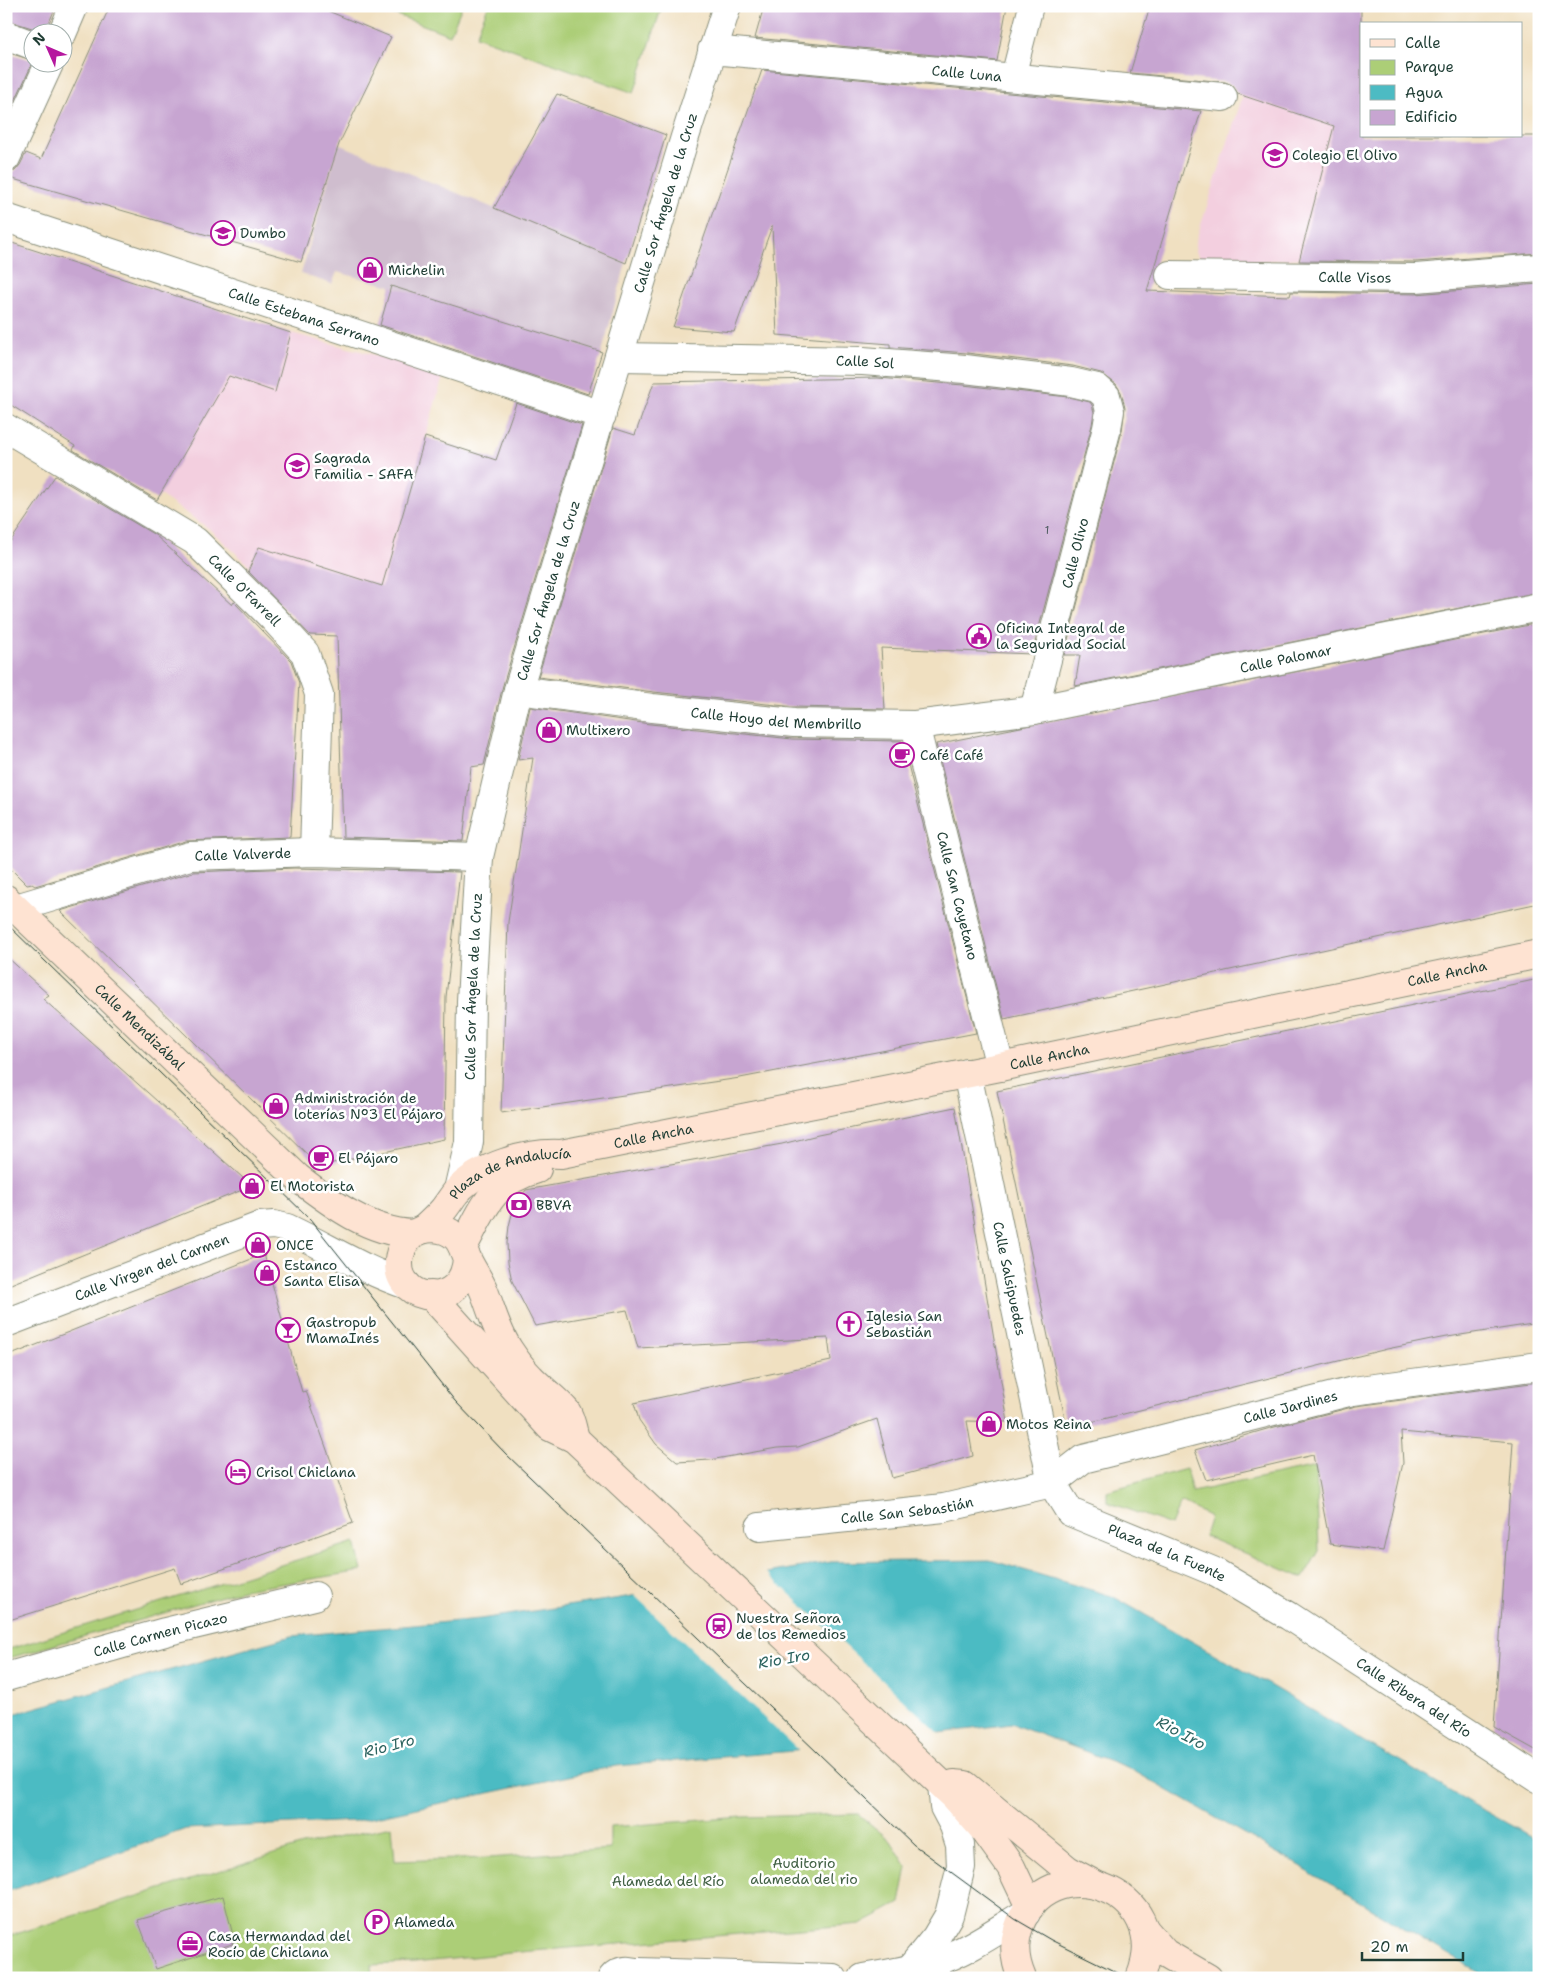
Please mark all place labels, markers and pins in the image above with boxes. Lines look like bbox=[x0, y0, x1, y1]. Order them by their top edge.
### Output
school or university icon: Colegio El Olivo bbox=[1262, 142, 1288, 168]
place label: Colegio El Olivo bbox=[1292, 146, 1398, 164]
school or university icon: Dumbo bbox=[210, 220, 236, 246]
place label: Dumbo bbox=[240, 224, 286, 242]
shop icon: Michelin bbox=[357, 257, 383, 283]
place label: Michelin bbox=[388, 261, 445, 279]
place label: Sagrada Familia - SAFA bbox=[314, 449, 414, 483]
school or university icon: Sagrada Familia - SAFA bbox=[284, 453, 310, 479]
place label: Oficina Integral de la Seguridad Social bbox=[996, 619, 1127, 653]
public building icon: Oficina Integral de la Seguridad Social bbox=[966, 623, 992, 649]
shop icon: Multixero bbox=[536, 717, 562, 743]
place label: Multixero bbox=[566, 721, 631, 739]
cafe icon: Café Café bbox=[889, 742, 915, 768]
place label: Café Café bbox=[920, 746, 984, 764]
place label: Administración de loterías N°3 El Pájaro bbox=[294, 1089, 443, 1123]
shop icon: Administración de loterías N°3 El Pájaro bbox=[263, 1093, 289, 1119]
cafe icon: El Pájaro bbox=[308, 1145, 334, 1171]
place label: El Pájaro bbox=[338, 1149, 398, 1167]
shop icon: El Motorista bbox=[239, 1173, 265, 1199]
place label: El Motorista bbox=[270, 1177, 355, 1195]
bank icon: BBVA bbox=[506, 1192, 532, 1218]
place label: BBVA bbox=[536, 1196, 572, 1214]
shop icon: ONCE bbox=[245, 1232, 271, 1258]
place label: ONCE bbox=[276, 1236, 314, 1254]
place label: Estanco Santa Elisa bbox=[284, 1256, 360, 1290]
shop icon: Estanco Santa Elisa bbox=[254, 1260, 280, 1286]
place label: Iglesia San Sebastián bbox=[866, 1307, 943, 1341]
church icon: Iglesia San Sebastián bbox=[836, 1311, 862, 1337]
place label: Gastropub MamaInés bbox=[306, 1313, 379, 1347]
bar icon: Gastropub MamaInés bbox=[275, 1317, 301, 1343]
shop icon: Motos Reina bbox=[976, 1411, 1002, 1437]
place label: Motos Reina bbox=[1006, 1415, 1092, 1433]
hotel icon: Crisol Chiclana bbox=[225, 1459, 251, 1485]
place label: Crisol Chiclana bbox=[256, 1463, 356, 1481]
place label: Nuestra Señora de los Remedios bbox=[736, 1609, 846, 1643]
station icon: Nuestra Señora de los Remedios bbox=[706, 1613, 732, 1639]
parking icon: Alameda bbox=[364, 1909, 390, 1935]
place label: Alameda bbox=[394, 1913, 455, 1931]
place label: Casa Hermandad del Rocío de Chiclana bbox=[208, 1927, 351, 1961]
office icon: Casa Hermandad del Rocío de Chiclana bbox=[177, 1931, 203, 1957]

